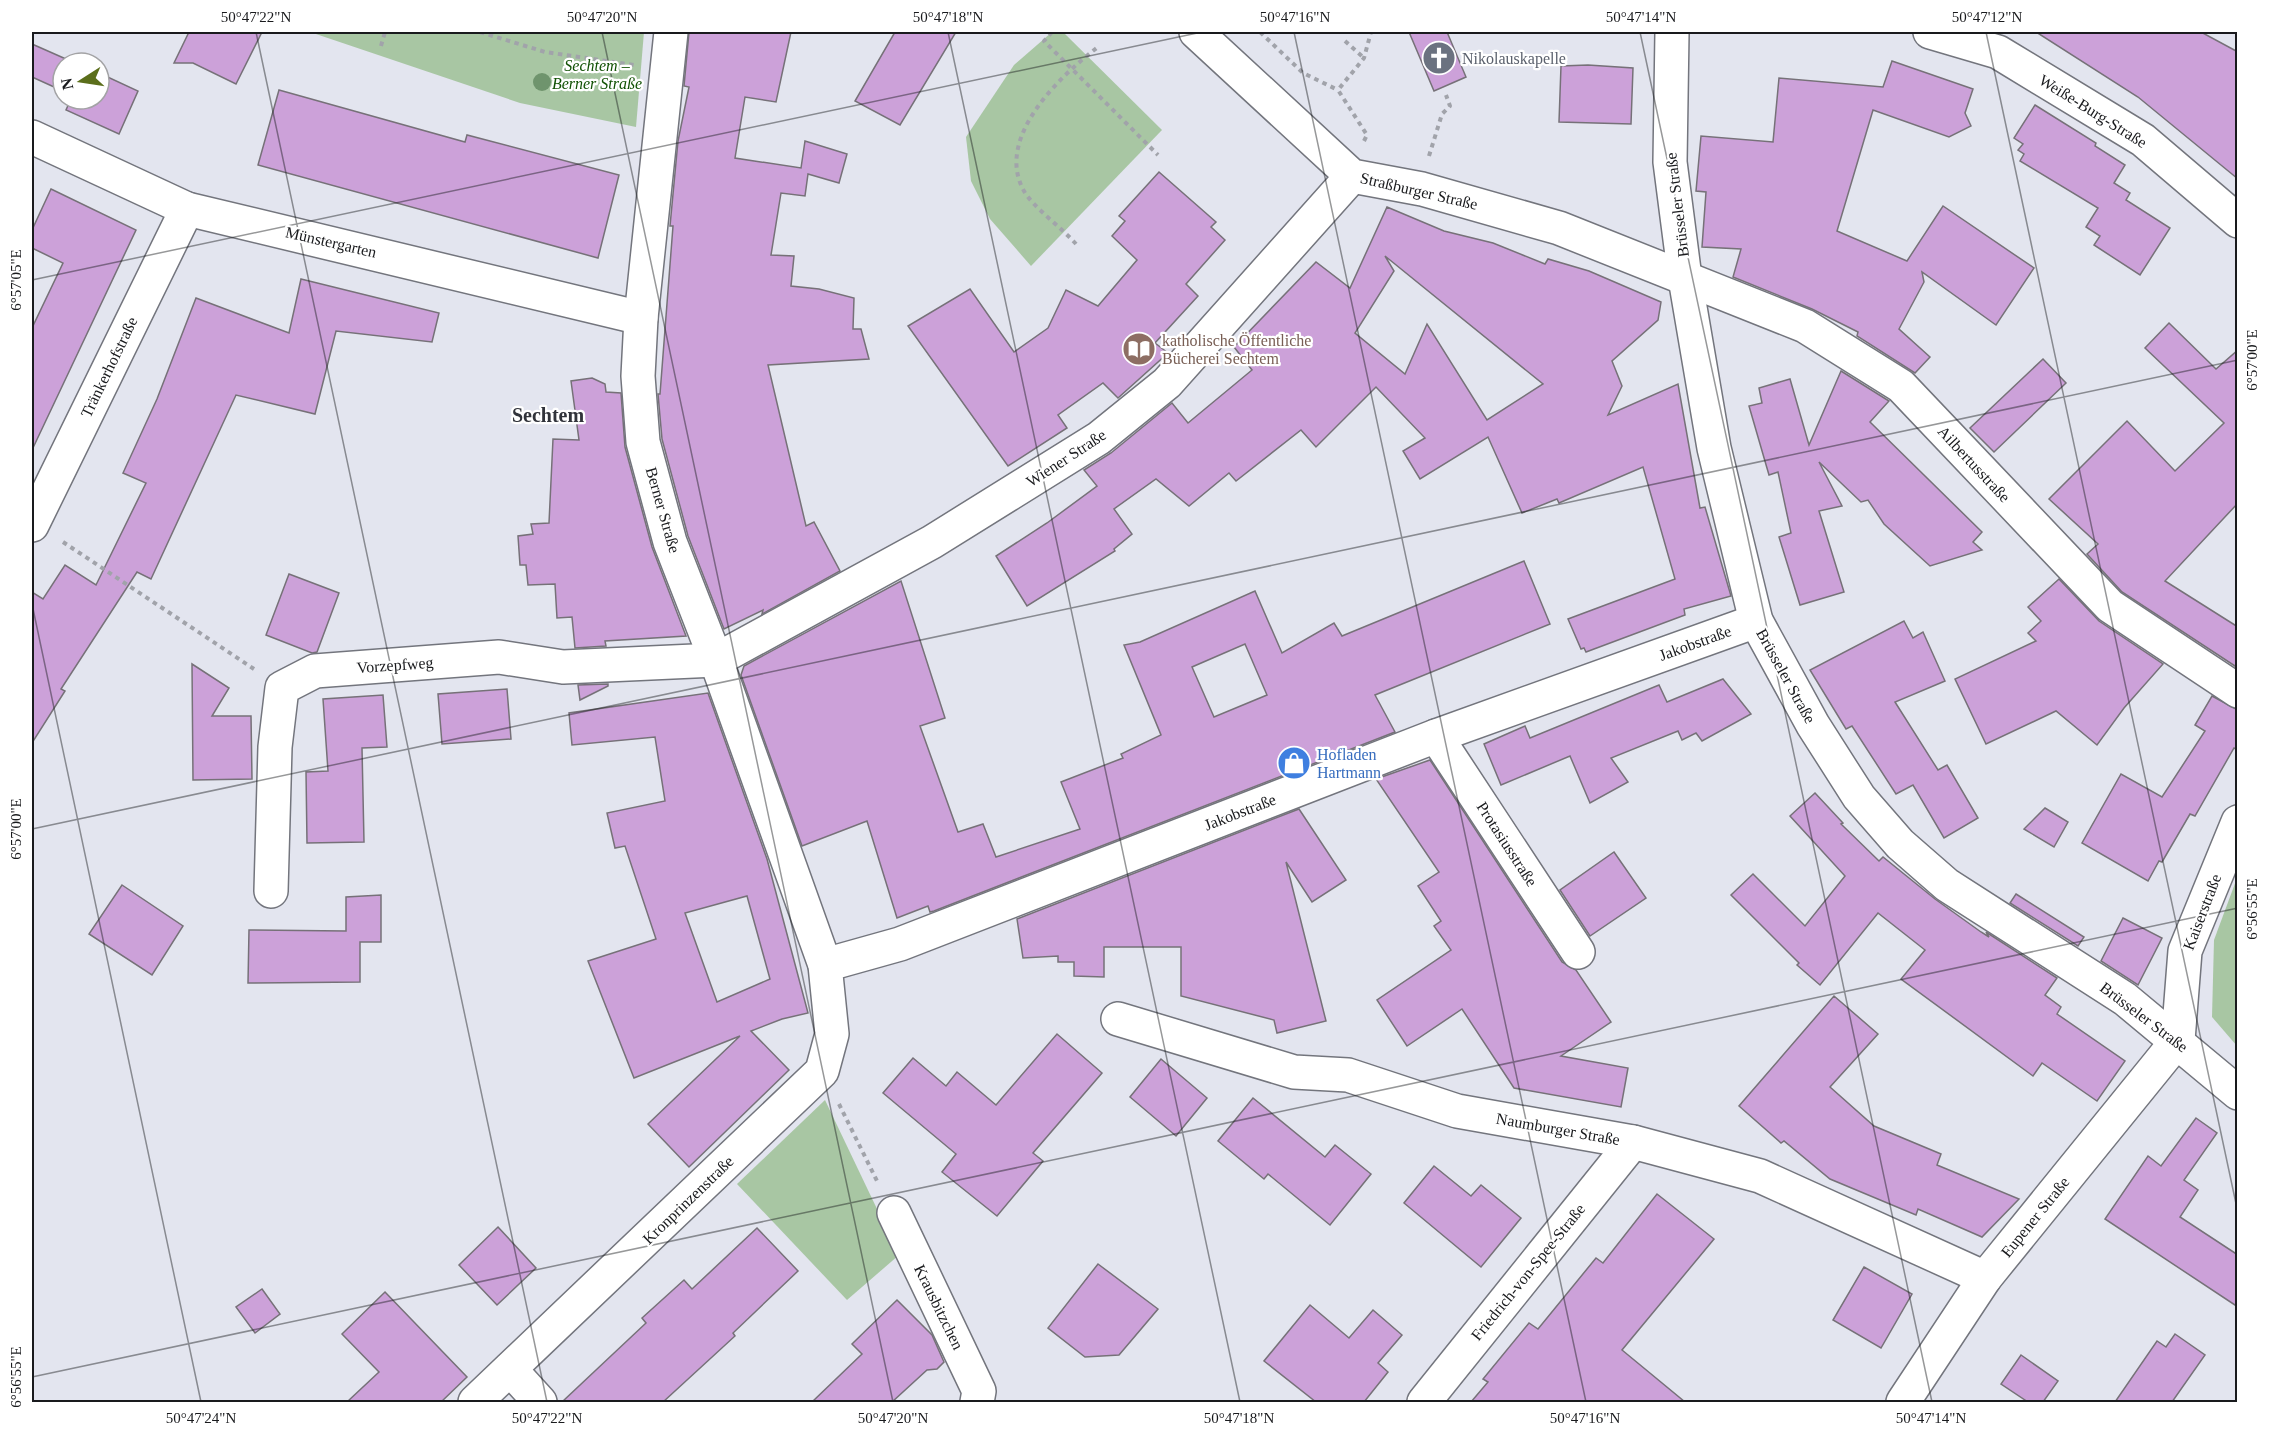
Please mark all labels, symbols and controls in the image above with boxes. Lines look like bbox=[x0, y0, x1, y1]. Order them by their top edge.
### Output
text: 50°47'22"N bbox=[221, 9, 291, 25]
text: 50°47'20"N bbox=[567, 9, 637, 25]
text: 50°47'18"N bbox=[913, 9, 983, 25]
text: 50°47'16"N bbox=[1260, 9, 1330, 25]
text: 50°47'14"N bbox=[1606, 9, 1676, 25]
text: 50°47'12"N bbox=[1952, 9, 2022, 25]
church icon: Nikolauskapelle bbox=[1421, 40, 1457, 76]
place label: Nikolauskapelle bbox=[1462, 50, 1566, 68]
north arrow bbox=[51, 51, 111, 111]
park label: Sechtem – Berner Straße bbox=[552, 57, 642, 92]
street label: Weiße-Burg-Straße bbox=[2036, 71, 2150, 152]
text: N bbox=[57, 76, 76, 91]
street label: Brüsseler Straße bbox=[1662, 152, 1692, 258]
street label: Straßburger Straße bbox=[1358, 169, 1479, 214]
street label: Münstergarten bbox=[284, 223, 378, 262]
text: 6°57'05"E bbox=[8, 249, 24, 311]
street label: Tränkerhofstraße bbox=[77, 314, 141, 420]
text: 6°57'00"E bbox=[2244, 329, 2260, 391]
library icon: katholische Öffentliche Bücherei Sechtem bbox=[1121, 331, 1157, 367]
place label: katholische Öffentliche Bücherei Sechtem bbox=[1162, 332, 1311, 367]
district label: Sechtem bbox=[512, 404, 584, 426]
street label: Ailbertusstraße bbox=[1934, 422, 2014, 506]
street label: Wiener Straße bbox=[1023, 426, 1109, 490]
street label: Berner Straße bbox=[643, 465, 683, 555]
street label: Jakobstraße bbox=[1657, 622, 1733, 664]
street label: Brüsseler Straße bbox=[1753, 626, 1819, 726]
street label: Vorzepfweg bbox=[356, 654, 434, 677]
shop icon: Hofladen Hartmann bbox=[1276, 745, 1312, 781]
place label: Hofladen Hartmann bbox=[1317, 746, 1381, 781]
street label: Jakobstraße bbox=[1202, 791, 1278, 833]
text: 6°57'00"E bbox=[8, 798, 24, 860]
street label: Protasiusstraße bbox=[1473, 799, 1541, 889]
street label: Kaiserstraße bbox=[2180, 872, 2224, 952]
text: 6°56'55"E bbox=[2244, 878, 2260, 940]
street label: Brüsseler Straße bbox=[2097, 979, 2191, 1055]
street label: Naumburger Straße bbox=[1495, 1110, 1621, 1149]
street label: Kronprinzenstraße bbox=[639, 1153, 737, 1248]
street label: Eupener Straße bbox=[1997, 1173, 2073, 1261]
street label: Friedrich-von-Spee-Straße bbox=[1468, 1200, 1589, 1344]
street label: Krausbitzchen bbox=[911, 1262, 967, 1352]
text: 6°56'55"E bbox=[8, 1346, 24, 1408]
text: 50°47'24"N bbox=[166, 1410, 236, 1426]
text: 50°47'22"N bbox=[512, 1410, 582, 1426]
text: 50°47'20"N bbox=[858, 1410, 928, 1426]
text: 50°47'18"N bbox=[1204, 1410, 1274, 1426]
text: 50°47'16"N bbox=[1550, 1410, 1620, 1426]
text: 50°47'14"N bbox=[1896, 1410, 1966, 1426]

